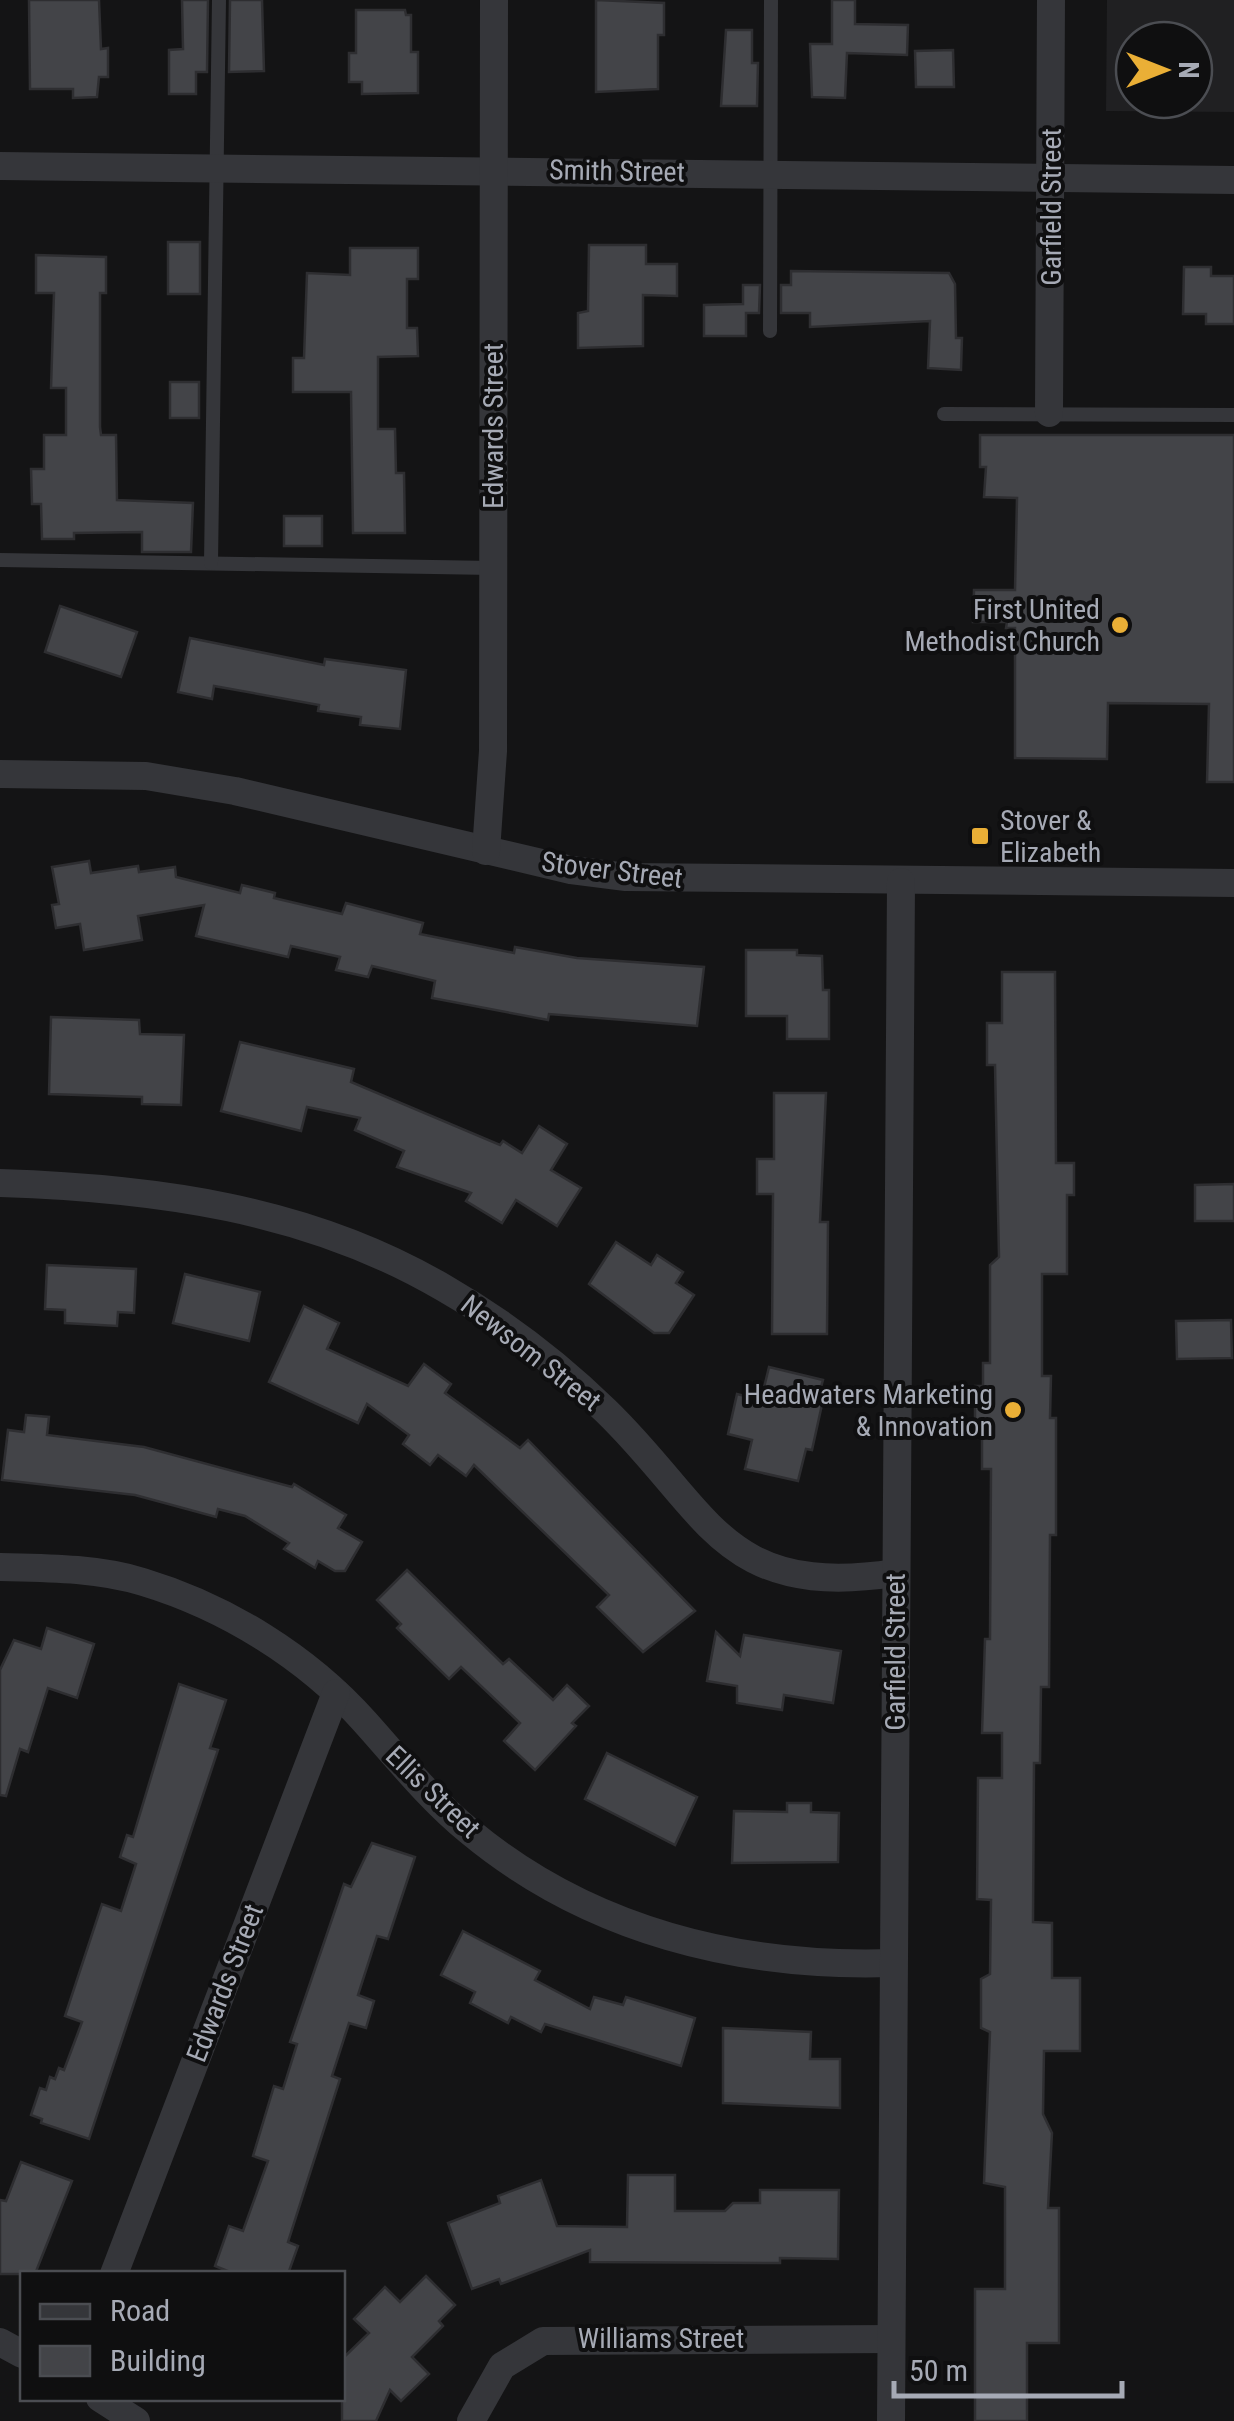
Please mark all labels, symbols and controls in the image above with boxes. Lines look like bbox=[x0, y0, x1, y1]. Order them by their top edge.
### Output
north arrow bbox=[1114, 20, 1214, 120]
text: N bbox=[1172, 61, 1205, 79]
street label: Garfield Street bbox=[1035, 128, 1068, 286]
street label: Smith Street bbox=[549, 153, 685, 189]
street label: Edwards Street bbox=[477, 343, 510, 509]
place label: First United Methodist Church bbox=[904, 593, 1100, 658]
marker: First United Methodist Church bbox=[1109, 614, 1131, 636]
place label: Stover & Elizabeth bbox=[1000, 804, 1101, 869]
marker: Stover & Elizabeth bbox=[969, 825, 991, 847]
street label: Stover Street bbox=[540, 845, 684, 895]
street label: Newsom Street bbox=[454, 1288, 608, 1418]
place label: Headwaters Marketing & Innovation bbox=[744, 1378, 993, 1443]
marker: Headwaters Marketing & Innovation bbox=[1002, 1399, 1024, 1421]
street label: Garfield Street bbox=[879, 1573, 912, 1731]
street label: Ellis Street bbox=[379, 1739, 487, 1845]
street label: Edwards Street bbox=[180, 1900, 270, 2066]
legend bbox=[20, 2271, 345, 2401]
text: Road bbox=[110, 2293, 170, 2328]
street label: Williams Street bbox=[578, 2322, 744, 2355]
scale bar bbox=[894, 2336, 1122, 2398]
text: Building bbox=[110, 2343, 206, 2378]
text: 50 m bbox=[909, 2353, 968, 2388]

